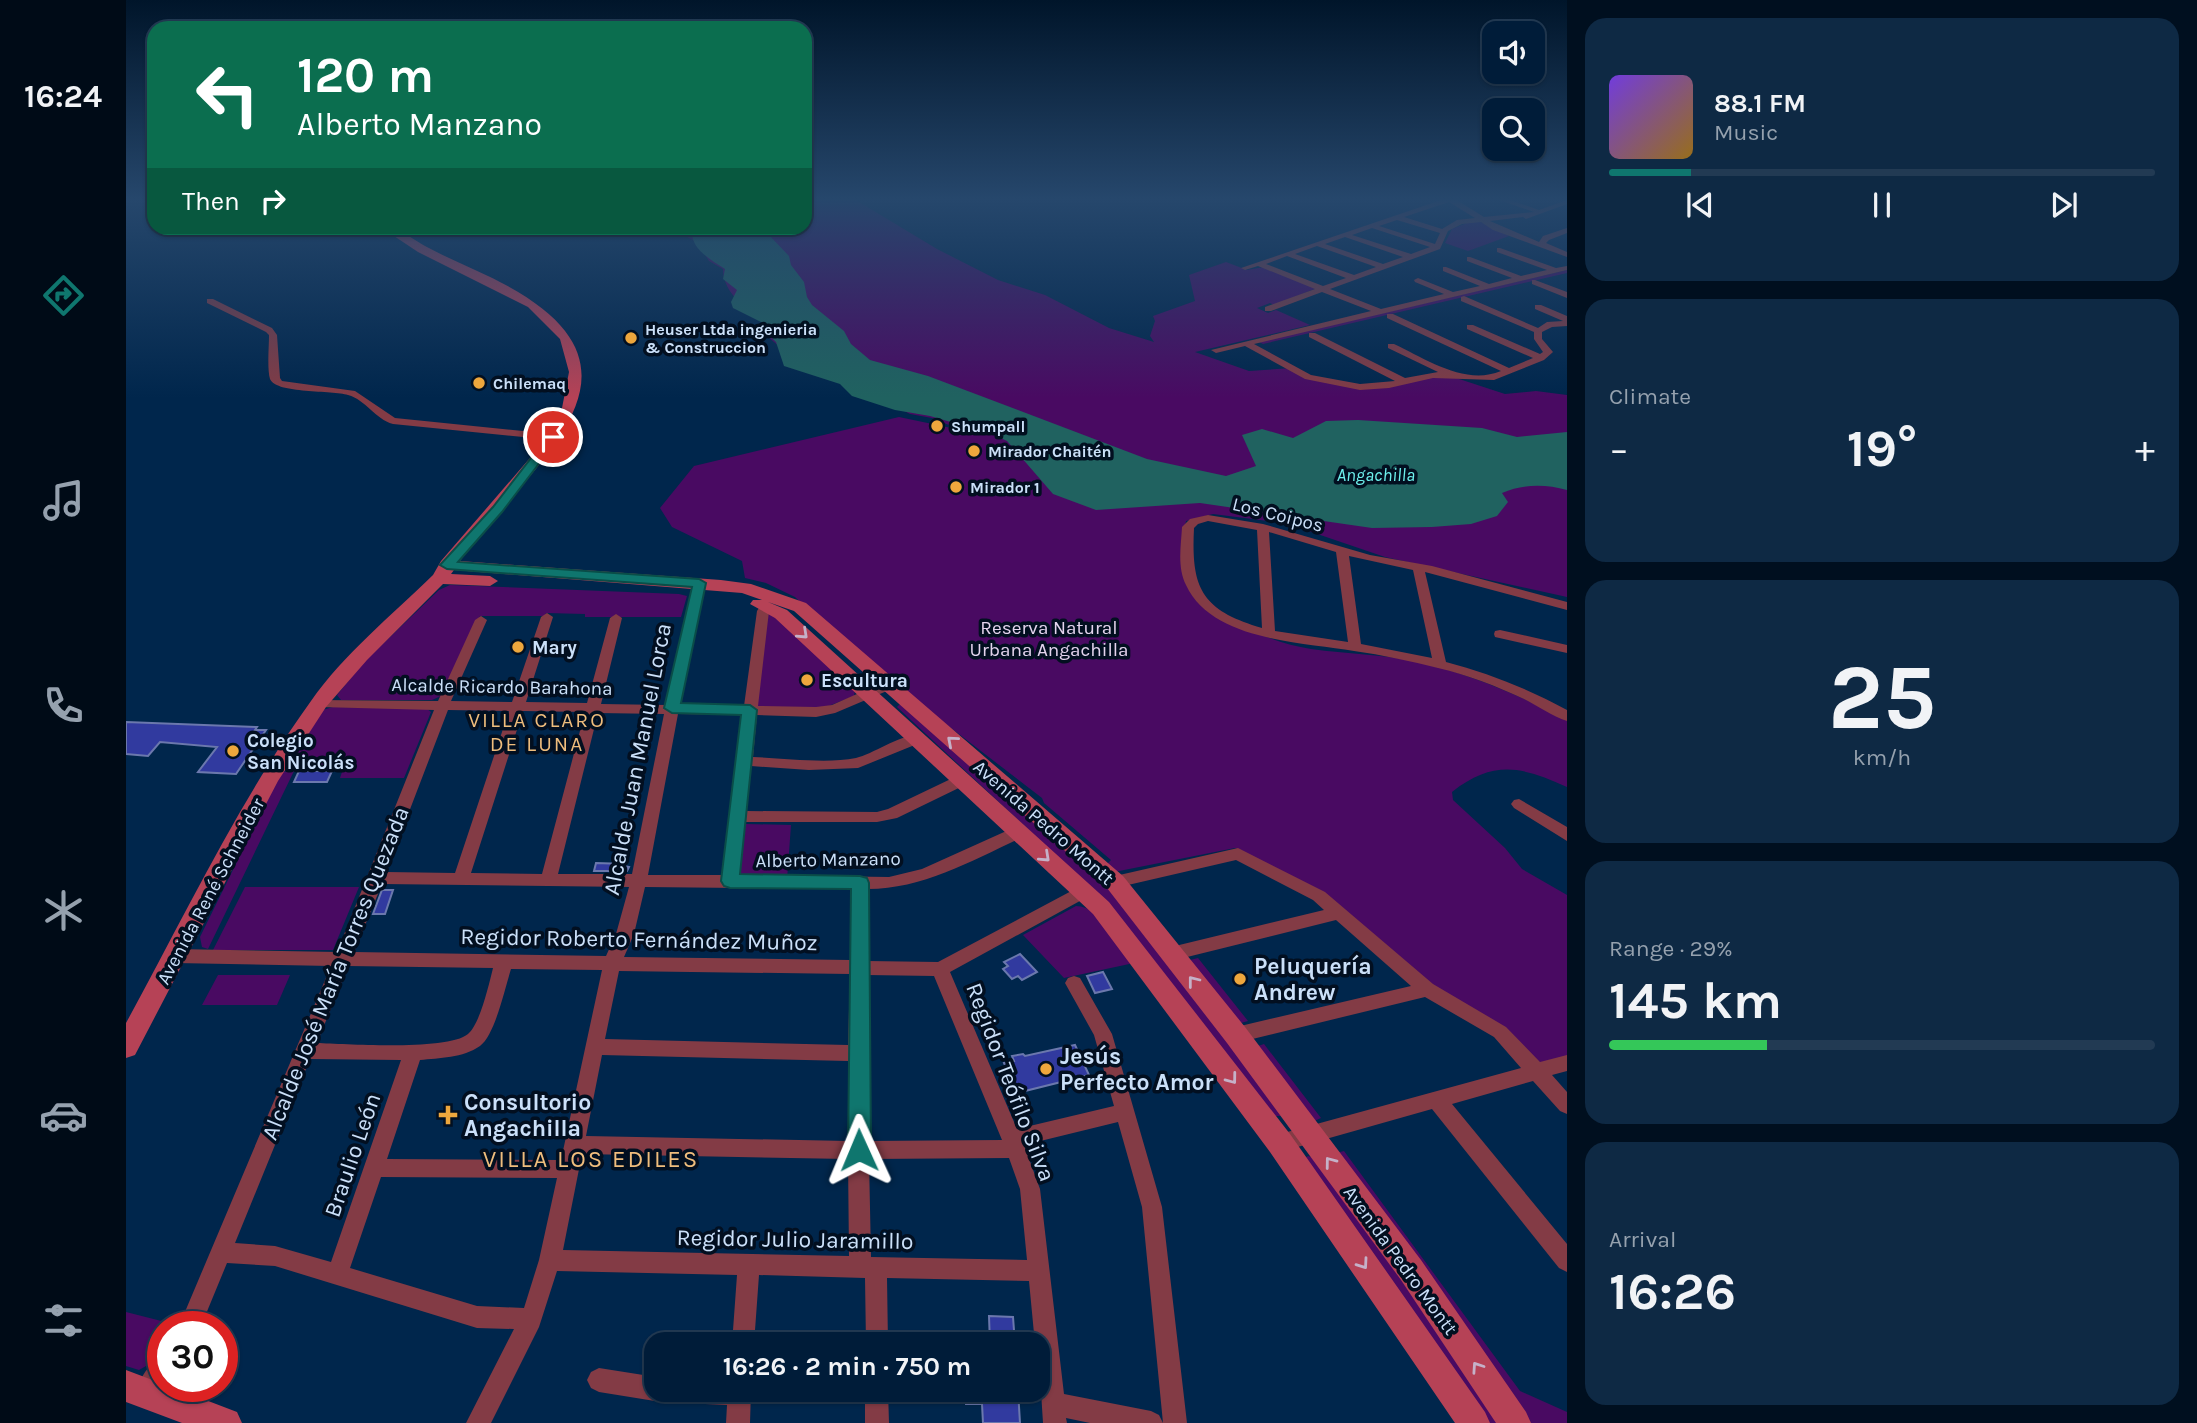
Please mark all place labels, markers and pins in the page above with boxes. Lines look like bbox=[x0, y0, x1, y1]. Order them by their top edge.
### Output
place label: Heuser Ltda ingenieria & Construccion bbox=[645, 320, 817, 357]
marker: Heuser Ltda ingenieria & Construccion bbox=[623, 330, 639, 346]
place label: Chilemaq bbox=[493, 374, 566, 393]
marker: Chilemaq bbox=[471, 375, 487, 391]
pin bbox=[523, 407, 583, 467]
place label: Shumpall bbox=[951, 417, 1025, 436]
marker: Shumpall bbox=[929, 418, 945, 434]
place label: Mirador Chaitén bbox=[988, 442, 1112, 461]
marker: Mirador Chaitén bbox=[966, 443, 982, 459]
place label: Mirador 1 bbox=[970, 478, 1040, 497]
marker: Mirador 1 bbox=[948, 479, 964, 495]
place label: Mary bbox=[532, 637, 577, 659]
marker: Mary bbox=[510, 639, 526, 655]
place label: Escultura bbox=[821, 670, 908, 692]
marker: Escultura bbox=[799, 672, 815, 688]
place label: Colegio San Nicolás bbox=[247, 730, 354, 774]
marker: Colegio San Nicolás bbox=[225, 743, 241, 759]
place label: Peluquería Andrew bbox=[1254, 953, 1372, 1006]
marker: Peluquería Andrew bbox=[1232, 971, 1248, 987]
place label: Jesús Perfecto Amor bbox=[1060, 1043, 1214, 1096]
marker: Jesús Perfecto Amor bbox=[1038, 1061, 1054, 1077]
place label: Consultorio Angachilla bbox=[464, 1089, 591, 1142]
marker: Consultorio Angachilla bbox=[438, 1105, 458, 1125]

